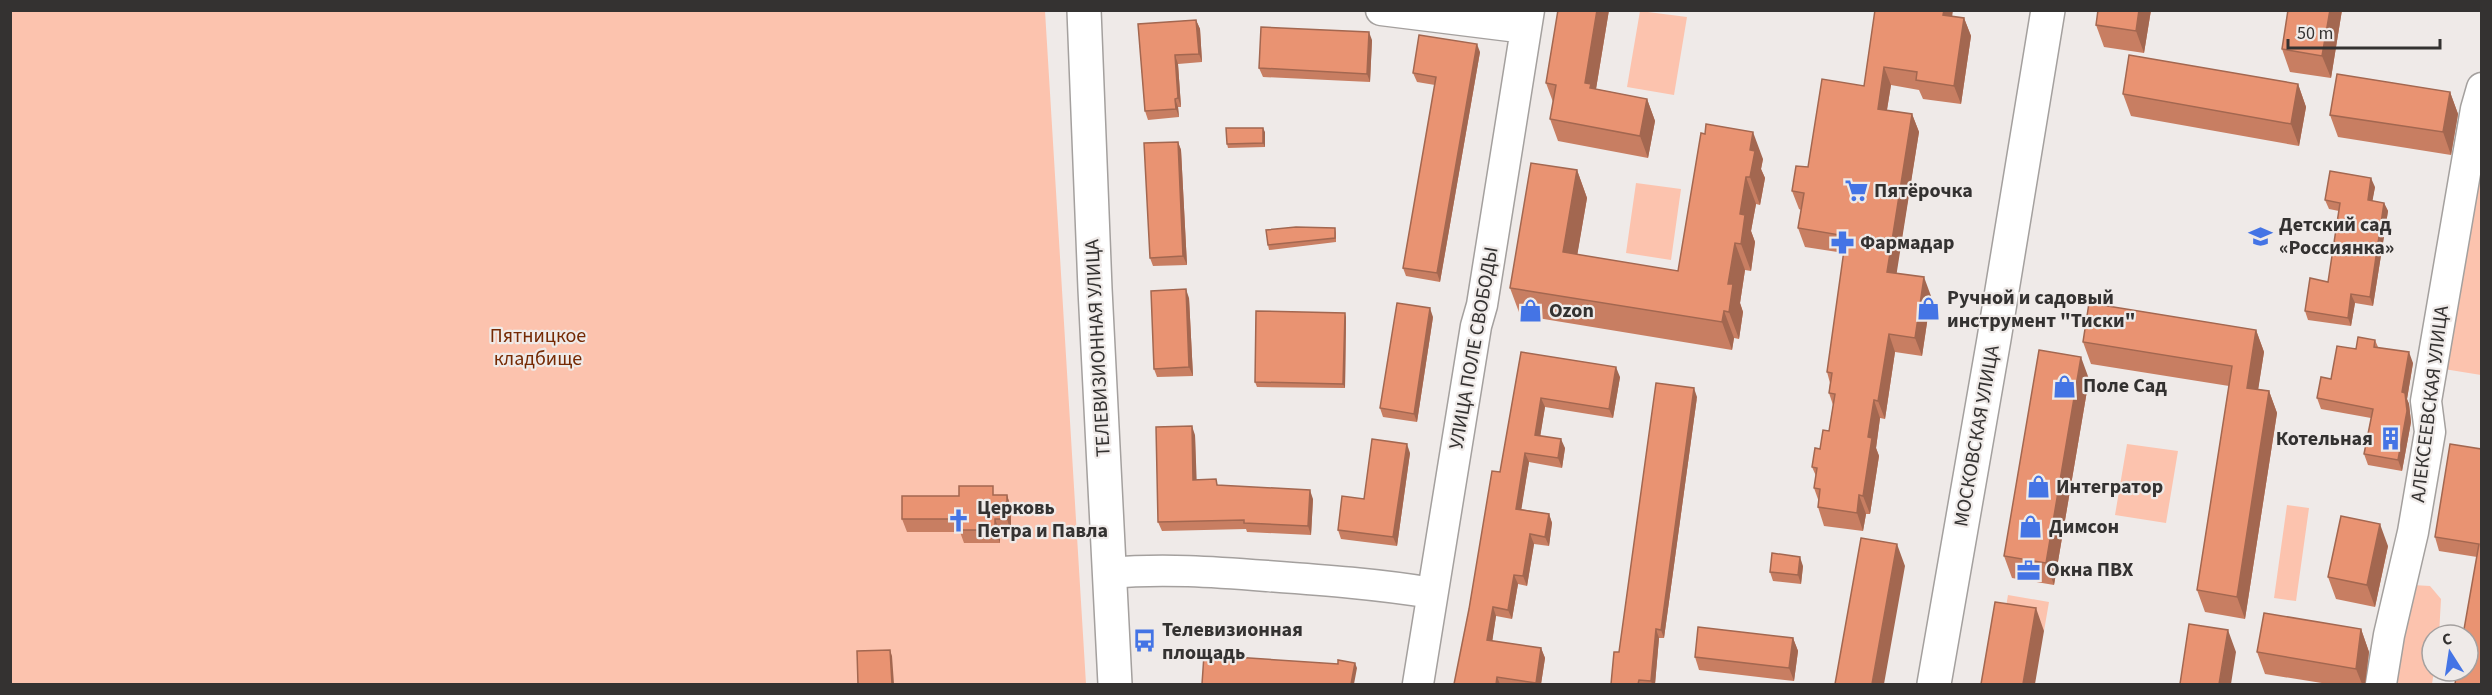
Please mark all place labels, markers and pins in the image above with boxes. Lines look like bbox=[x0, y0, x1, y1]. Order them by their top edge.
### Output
place label: Пятёрочка bbox=[1874, 177, 1973, 205]
supermarket icon: Пятёрочка bbox=[1843, 178, 1869, 204]
place label: Детский сад «Россиянка» bbox=[2279, 211, 2394, 262]
school or university icon: Детский сад «Россиянка» bbox=[2248, 223, 2274, 249]
place label: Фармадар bbox=[1860, 229, 1954, 257]
pharmacy icon: Фармадар bbox=[1829, 230, 1855, 256]
place label: Ручной и садовый инструмент "Тиски" bbox=[1947, 284, 2135, 335]
shop icon: Ручной и садовый инструмент "Тиски" bbox=[1916, 296, 1942, 322]
place label: Ozon bbox=[1549, 297, 1594, 325]
shop icon: Ozon bbox=[1518, 298, 1544, 324]
place label: Поле Сад bbox=[2083, 372, 2167, 400]
shop icon: Поле Сад bbox=[2052, 373, 2078, 399]
place label: Котельная bbox=[2276, 425, 2373, 453]
building icon: Котельная bbox=[2378, 426, 2404, 452]
place label: Интегратор bbox=[2056, 473, 2163, 501]
shop icon: Интегратор bbox=[2025, 474, 2051, 500]
place label: Церковь Петра и Павла bbox=[977, 494, 1108, 545]
church icon: Церковь Петра и Павла bbox=[946, 507, 972, 533]
place label: Димсон bbox=[2049, 513, 2119, 541]
shop icon: Димсон bbox=[2018, 514, 2044, 540]
place label: Окна ПВХ bbox=[2046, 556, 2134, 584]
office icon: Окна ПВХ bbox=[2015, 557, 2041, 583]
place label: Телевизионная площадь bbox=[1162, 616, 1303, 667]
bus stop icon: Телевизионная площадь bbox=[1131, 628, 1157, 654]

